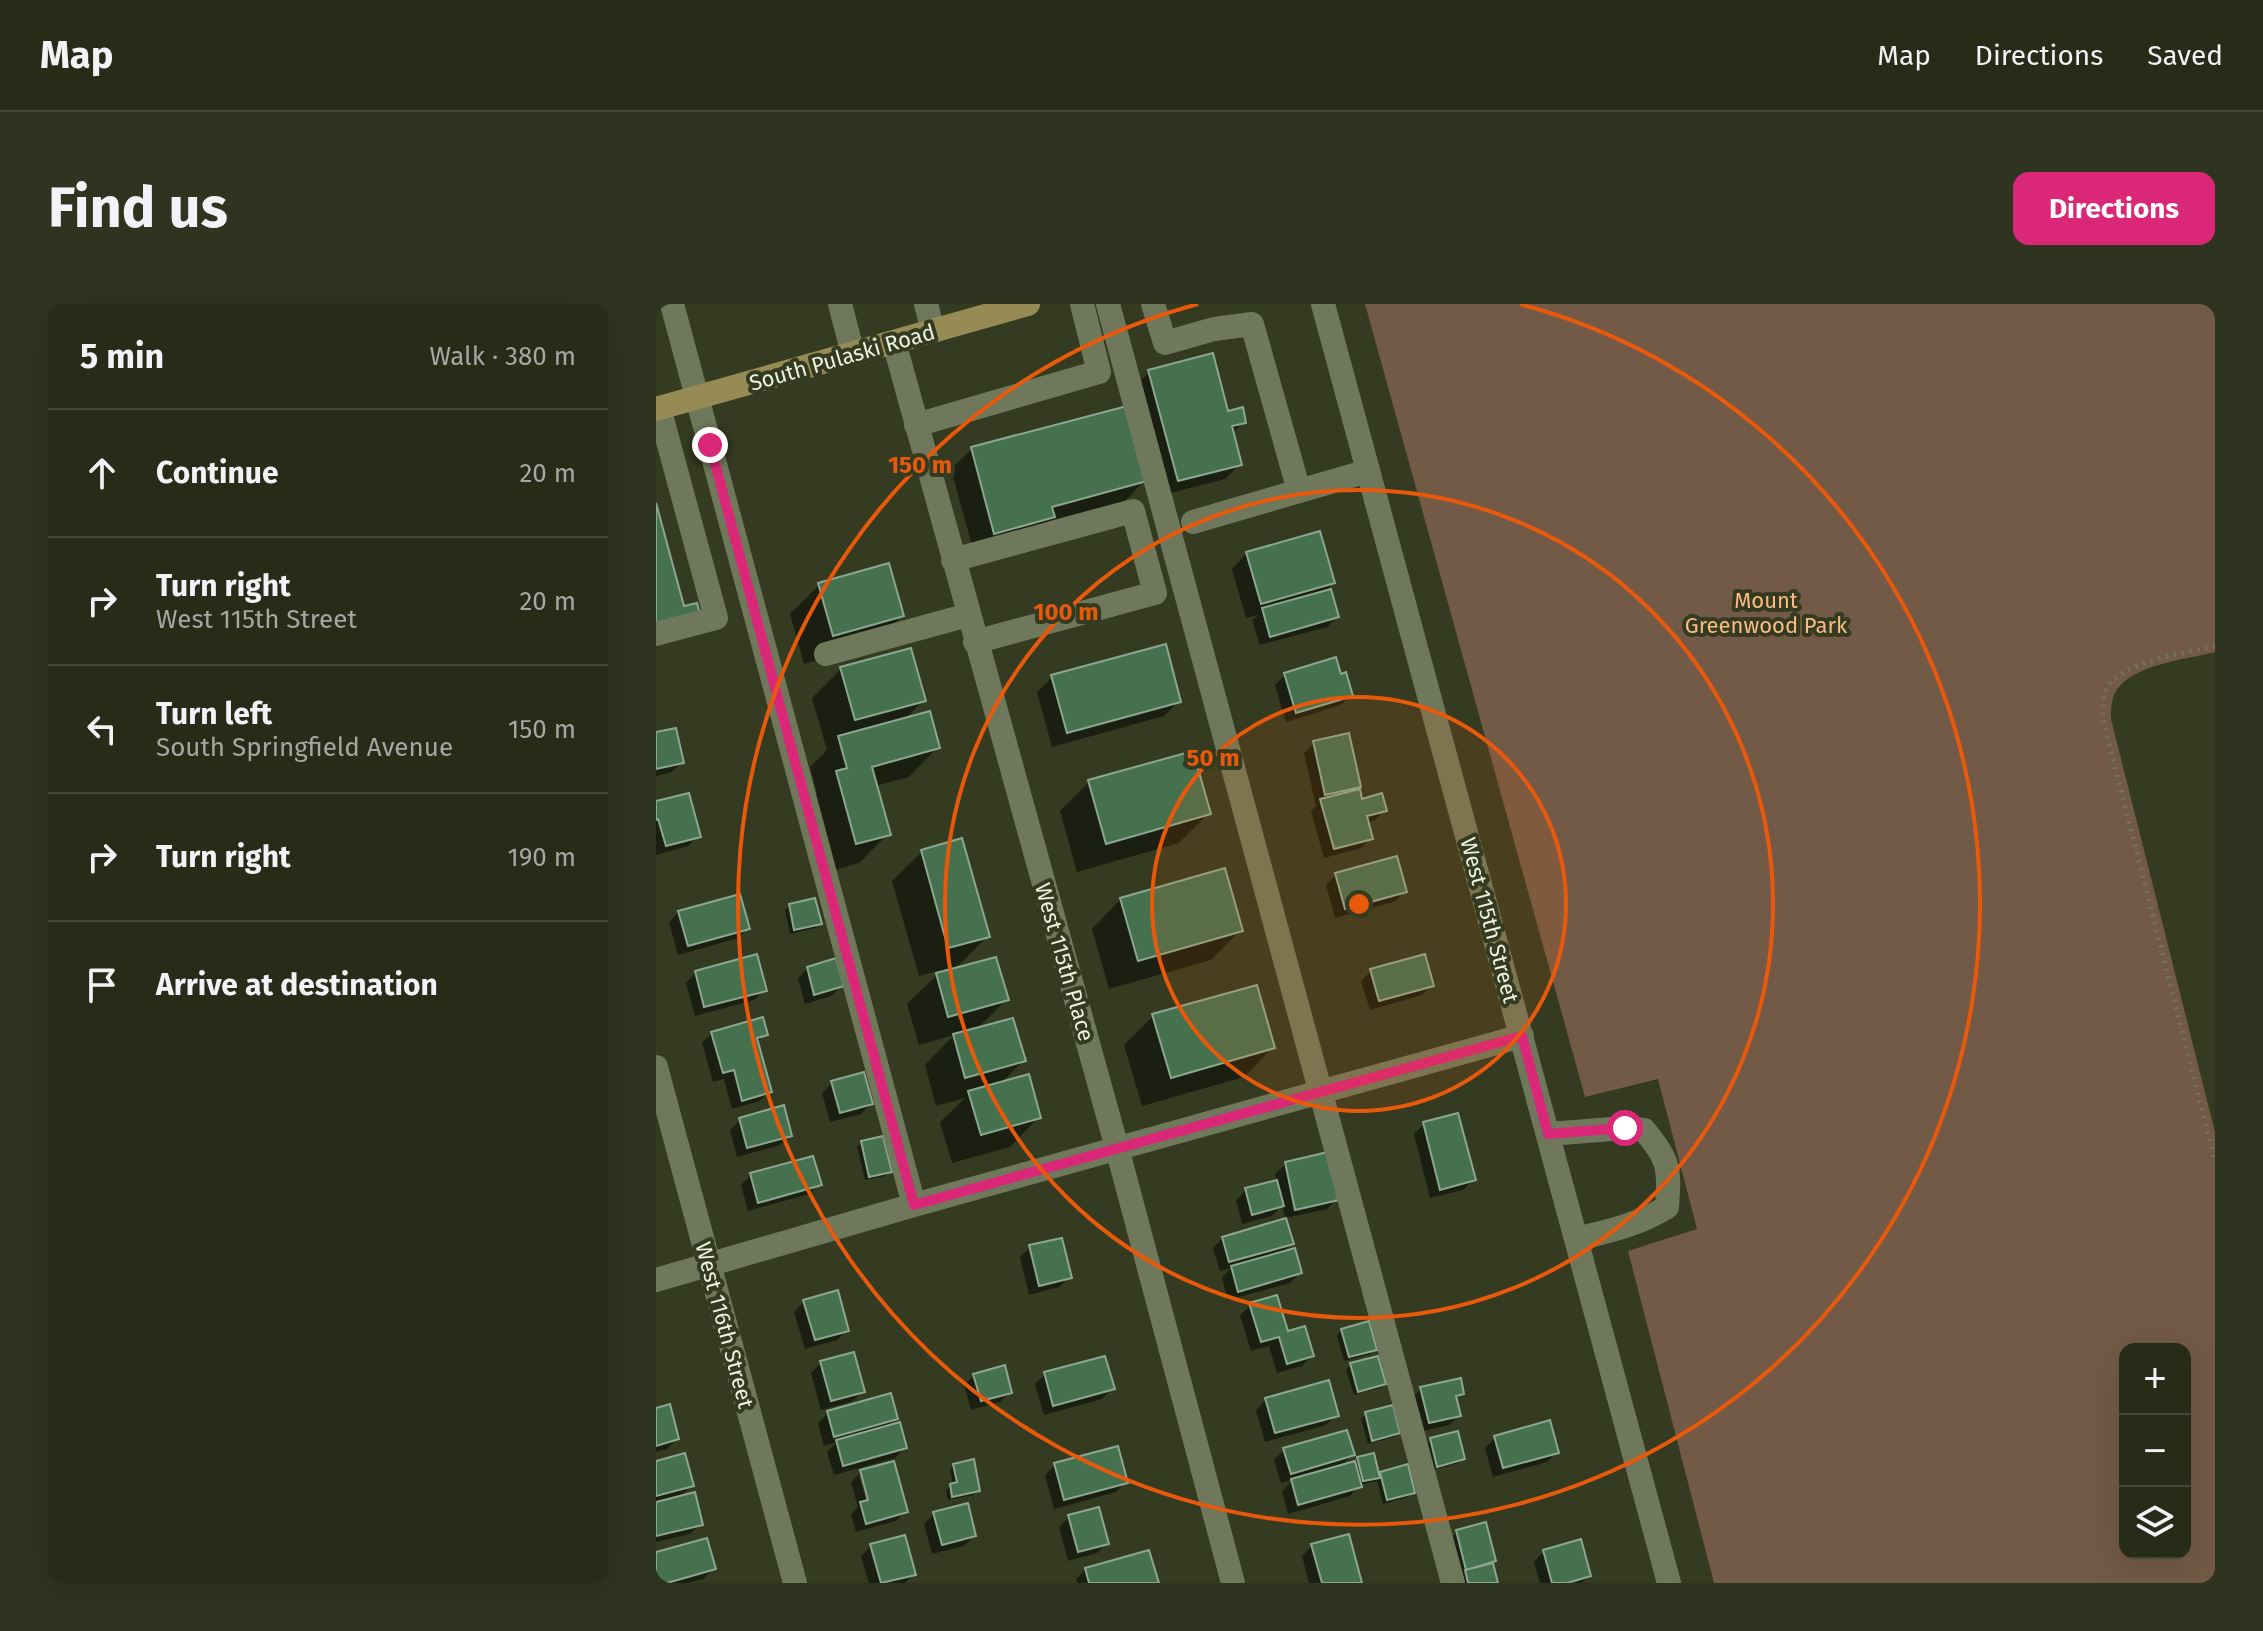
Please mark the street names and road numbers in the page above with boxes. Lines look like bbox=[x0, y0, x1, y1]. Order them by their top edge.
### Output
street label: South Pulaski Road bbox=[746, 318, 938, 397]
street label: West 115th Street bbox=[1454, 835, 1525, 1006]
street label: West 115th Place bbox=[1029, 880, 1100, 1044]
street label: West 116th Street bbox=[689, 1239, 760, 1411]

